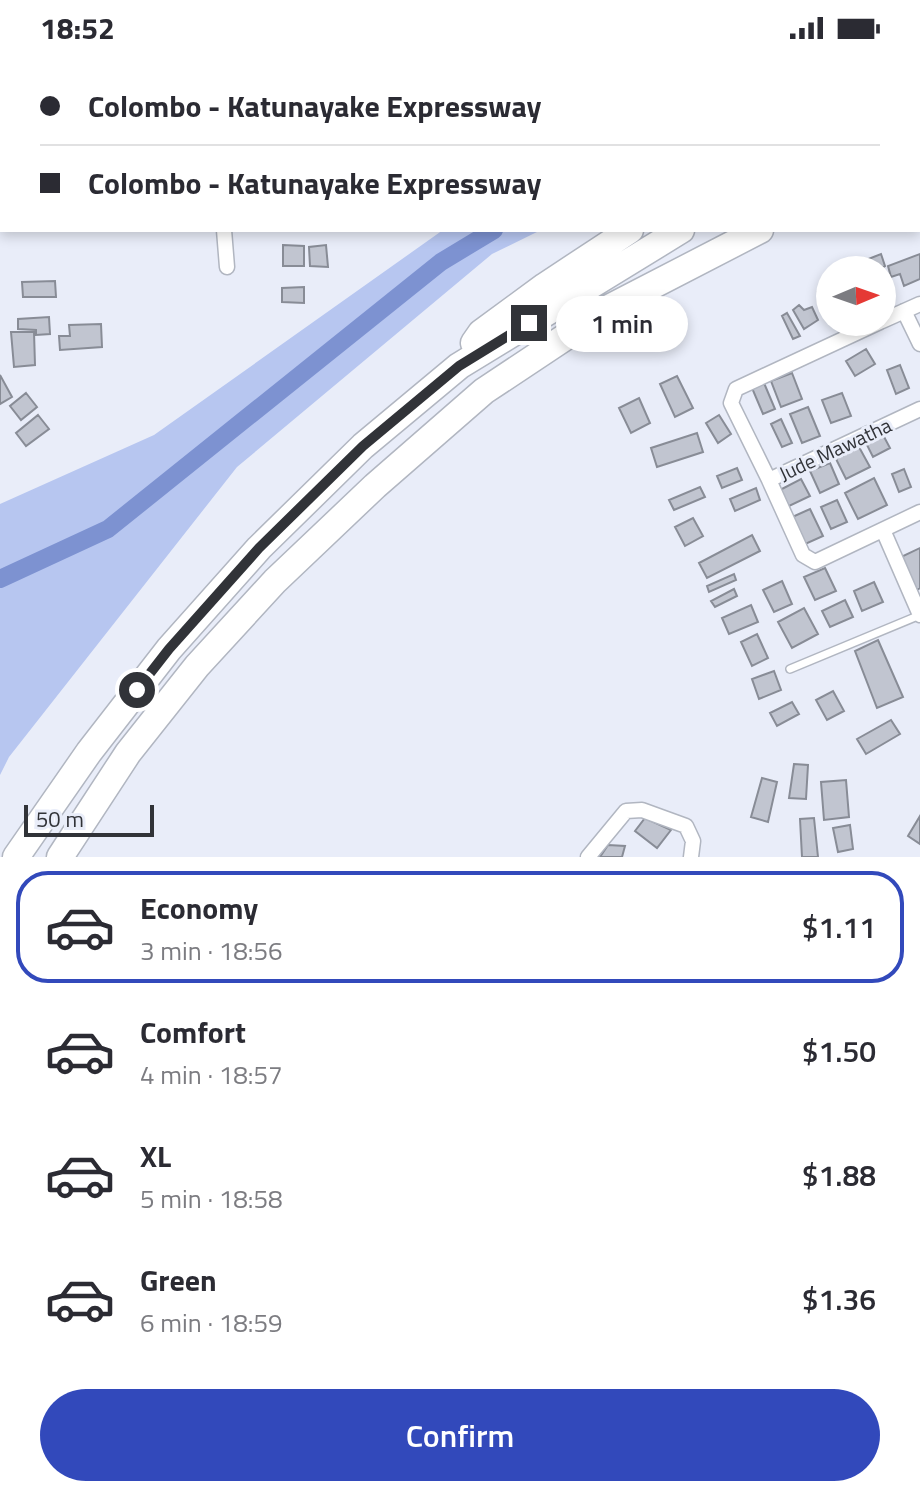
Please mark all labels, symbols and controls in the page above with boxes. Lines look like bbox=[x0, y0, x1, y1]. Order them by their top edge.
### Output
text: 18:52 bbox=[40, 5, 115, 51]
text: Colombo - Katunayake Expressway bbox=[88, 83, 542, 129]
text: Colombo - Katunayake Expressway bbox=[88, 160, 542, 206]
north arrow bbox=[816, 256, 896, 336]
map controls bbox=[816, 256, 896, 336]
callout: 1 min bbox=[557, 295, 689, 351]
text: 1 min bbox=[591, 304, 653, 343]
route end bbox=[511, 305, 547, 341]
street label: Jude Mawatha bbox=[774, 409, 896, 489]
route start bbox=[119, 672, 155, 708]
scale bar bbox=[24, 801, 154, 837]
text: 50 m bbox=[36, 802, 84, 836]
text: Economy bbox=[140, 885, 258, 931]
icon: car bbox=[44, 891, 116, 963]
text: $1.11 bbox=[802, 904, 876, 950]
text: 3 min · 18:56 bbox=[140, 931, 283, 970]
text: Comfort bbox=[140, 1009, 246, 1055]
icon: car bbox=[44, 1015, 116, 1087]
text: $1.50 bbox=[802, 1028, 876, 1074]
text: 4 min · 18:57 bbox=[140, 1055, 283, 1094]
text: XL bbox=[140, 1133, 171, 1179]
icon: car bbox=[44, 1139, 116, 1211]
text: $1.88 bbox=[802, 1152, 876, 1198]
text: 5 min · 18:58 bbox=[140, 1179, 283, 1218]
text: Green bbox=[140, 1257, 217, 1303]
icon: car bbox=[44, 1263, 116, 1335]
text: $1.36 bbox=[802, 1276, 876, 1322]
text: 6 min · 18:59 bbox=[140, 1303, 283, 1342]
button: Confirm bbox=[40, 1389, 880, 1481]

